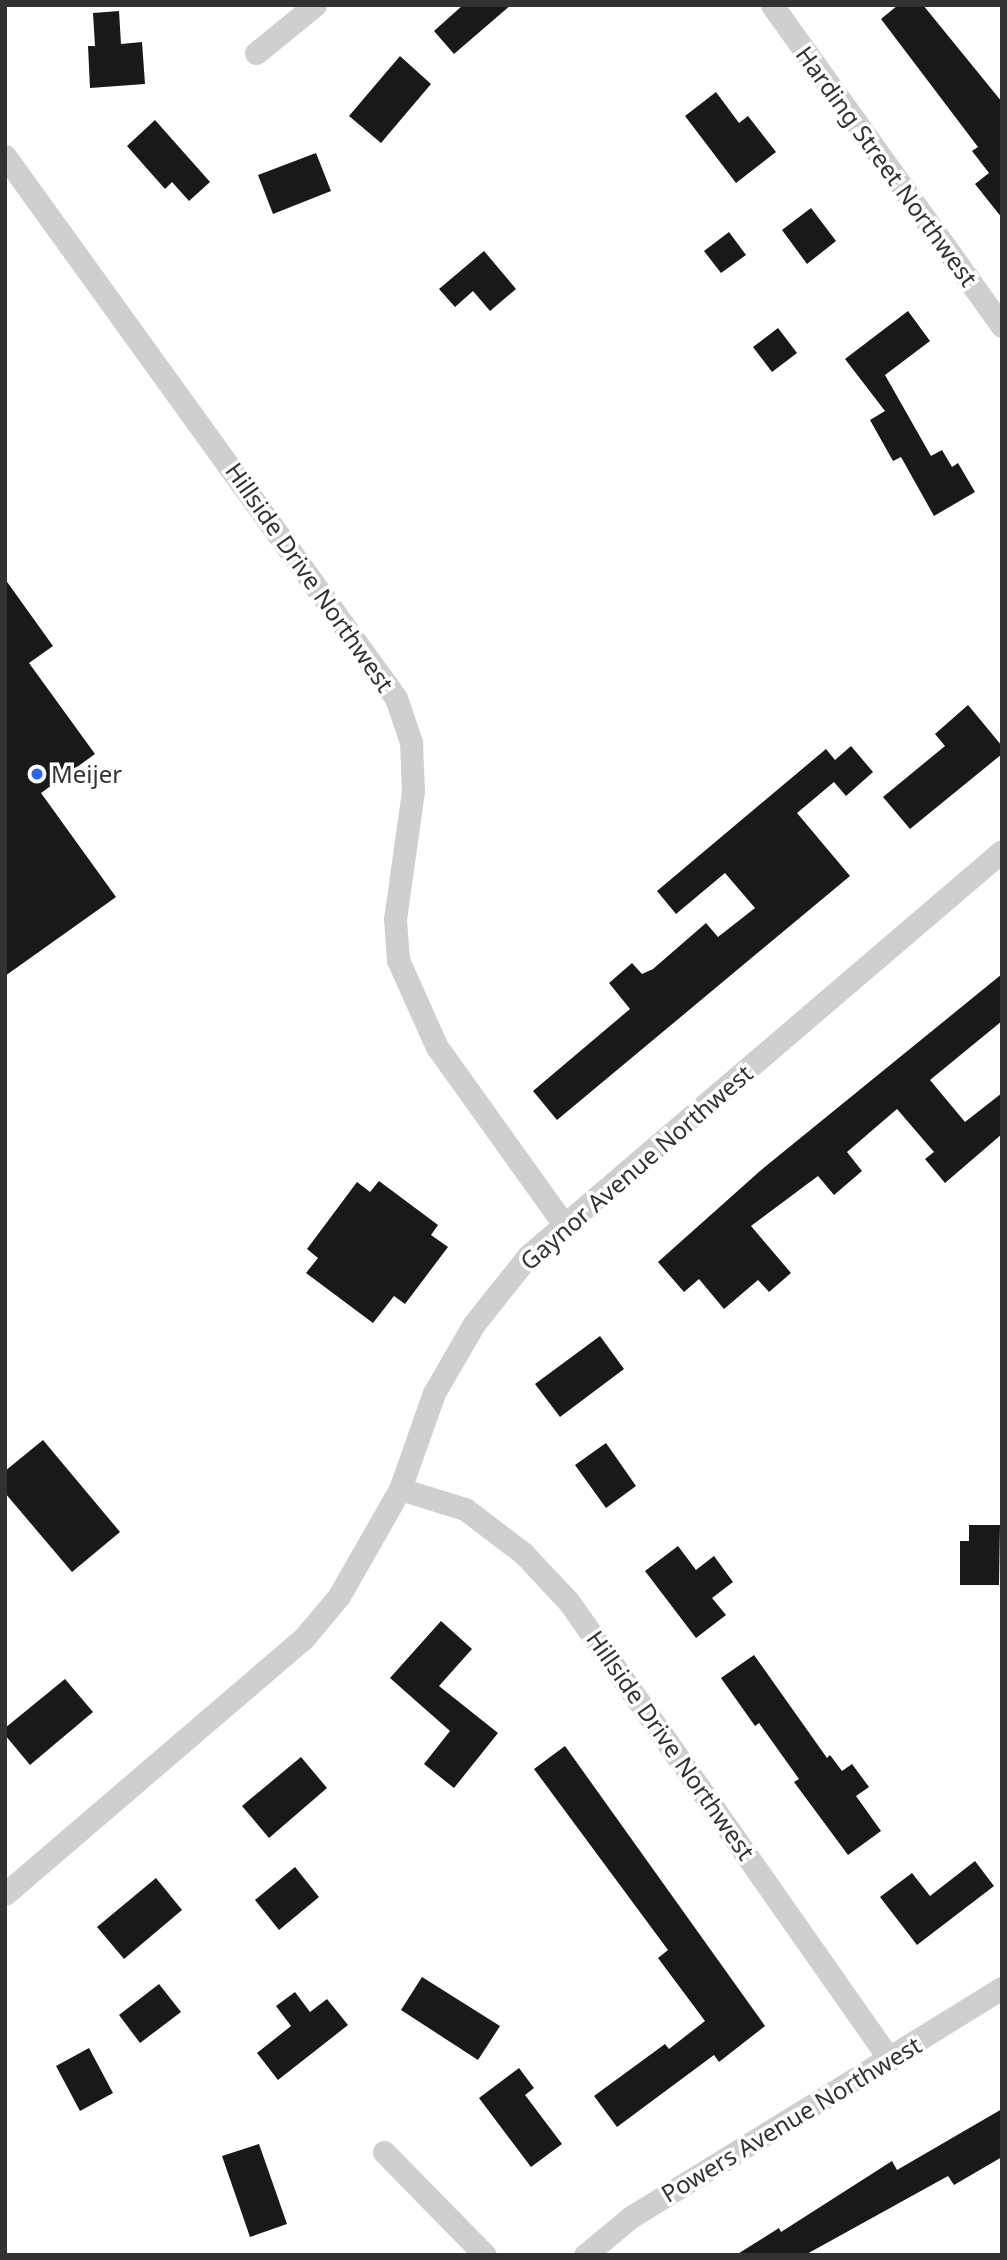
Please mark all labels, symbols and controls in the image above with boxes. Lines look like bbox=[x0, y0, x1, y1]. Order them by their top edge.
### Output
street label: Harding Street Northwest bbox=[790, 40, 984, 292]
street label: Hillside Drive Northwest bbox=[220, 457, 400, 697]
place label: Meijer bbox=[51, 760, 122, 788]
marker: Meijer bbox=[29, 766, 45, 782]
street label: Gaynor Avenue Northwest bbox=[514, 1058, 758, 1276]
street label: Hillside Drive Northwest bbox=[581, 1625, 761, 1865]
street label: Powers Avenue Northwest bbox=[656, 2030, 926, 2208]

